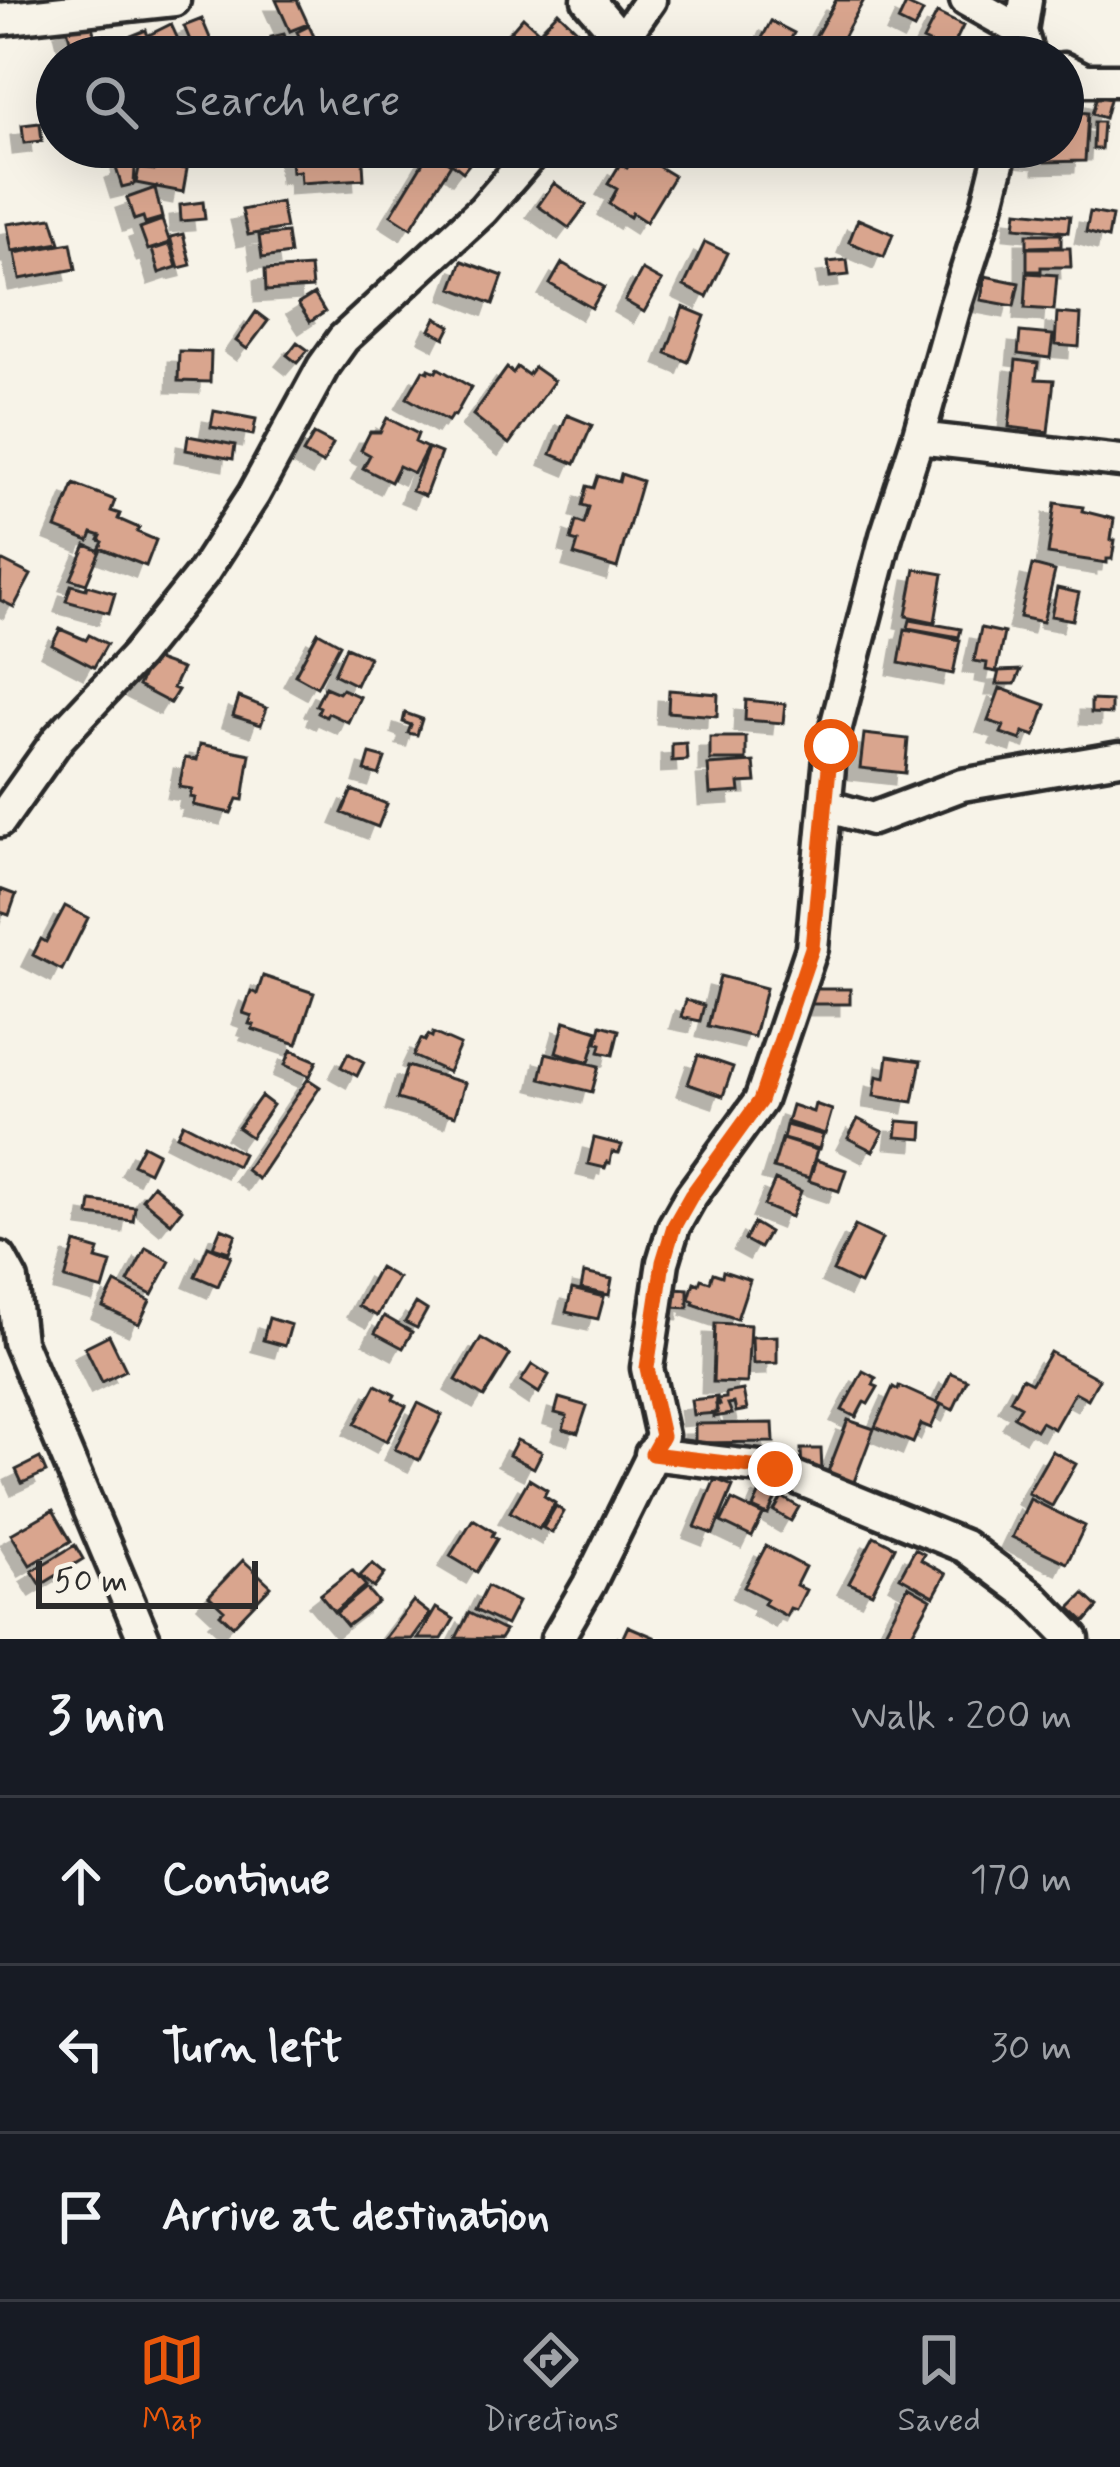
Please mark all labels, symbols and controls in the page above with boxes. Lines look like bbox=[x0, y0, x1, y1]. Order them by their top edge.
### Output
search box bbox=[36, 36, 1084, 168]
icon: search bbox=[78, 69, 144, 135]
text: Search here bbox=[174, 73, 401, 132]
route start bbox=[804, 719, 858, 773]
route end bbox=[748, 1442, 802, 1496]
scale bar bbox=[36, 1555, 258, 1608]
text: 50 m bbox=[54, 1560, 128, 1604]
text: 3 min bbox=[48, 1684, 166, 1750]
text: Walk · 200 m bbox=[851, 1692, 1072, 1743]
icon: ahead bbox=[48, 1848, 114, 1914]
text: Continue bbox=[162, 1851, 330, 1910]
text: 170 m bbox=[970, 1855, 1072, 1906]
icon: left bbox=[48, 2016, 114, 2082]
text: Turn left bbox=[162, 2019, 342, 2078]
text: 30 m bbox=[990, 2023, 1072, 2074]
icon: arrive bbox=[48, 2184, 114, 2250]
text: Arrive at destination bbox=[162, 2187, 550, 2246]
tab: Map bbox=[139, 2327, 205, 2443]
tab: Directions bbox=[483, 2327, 619, 2443]
tab: Saved bbox=[897, 2327, 981, 2443]

